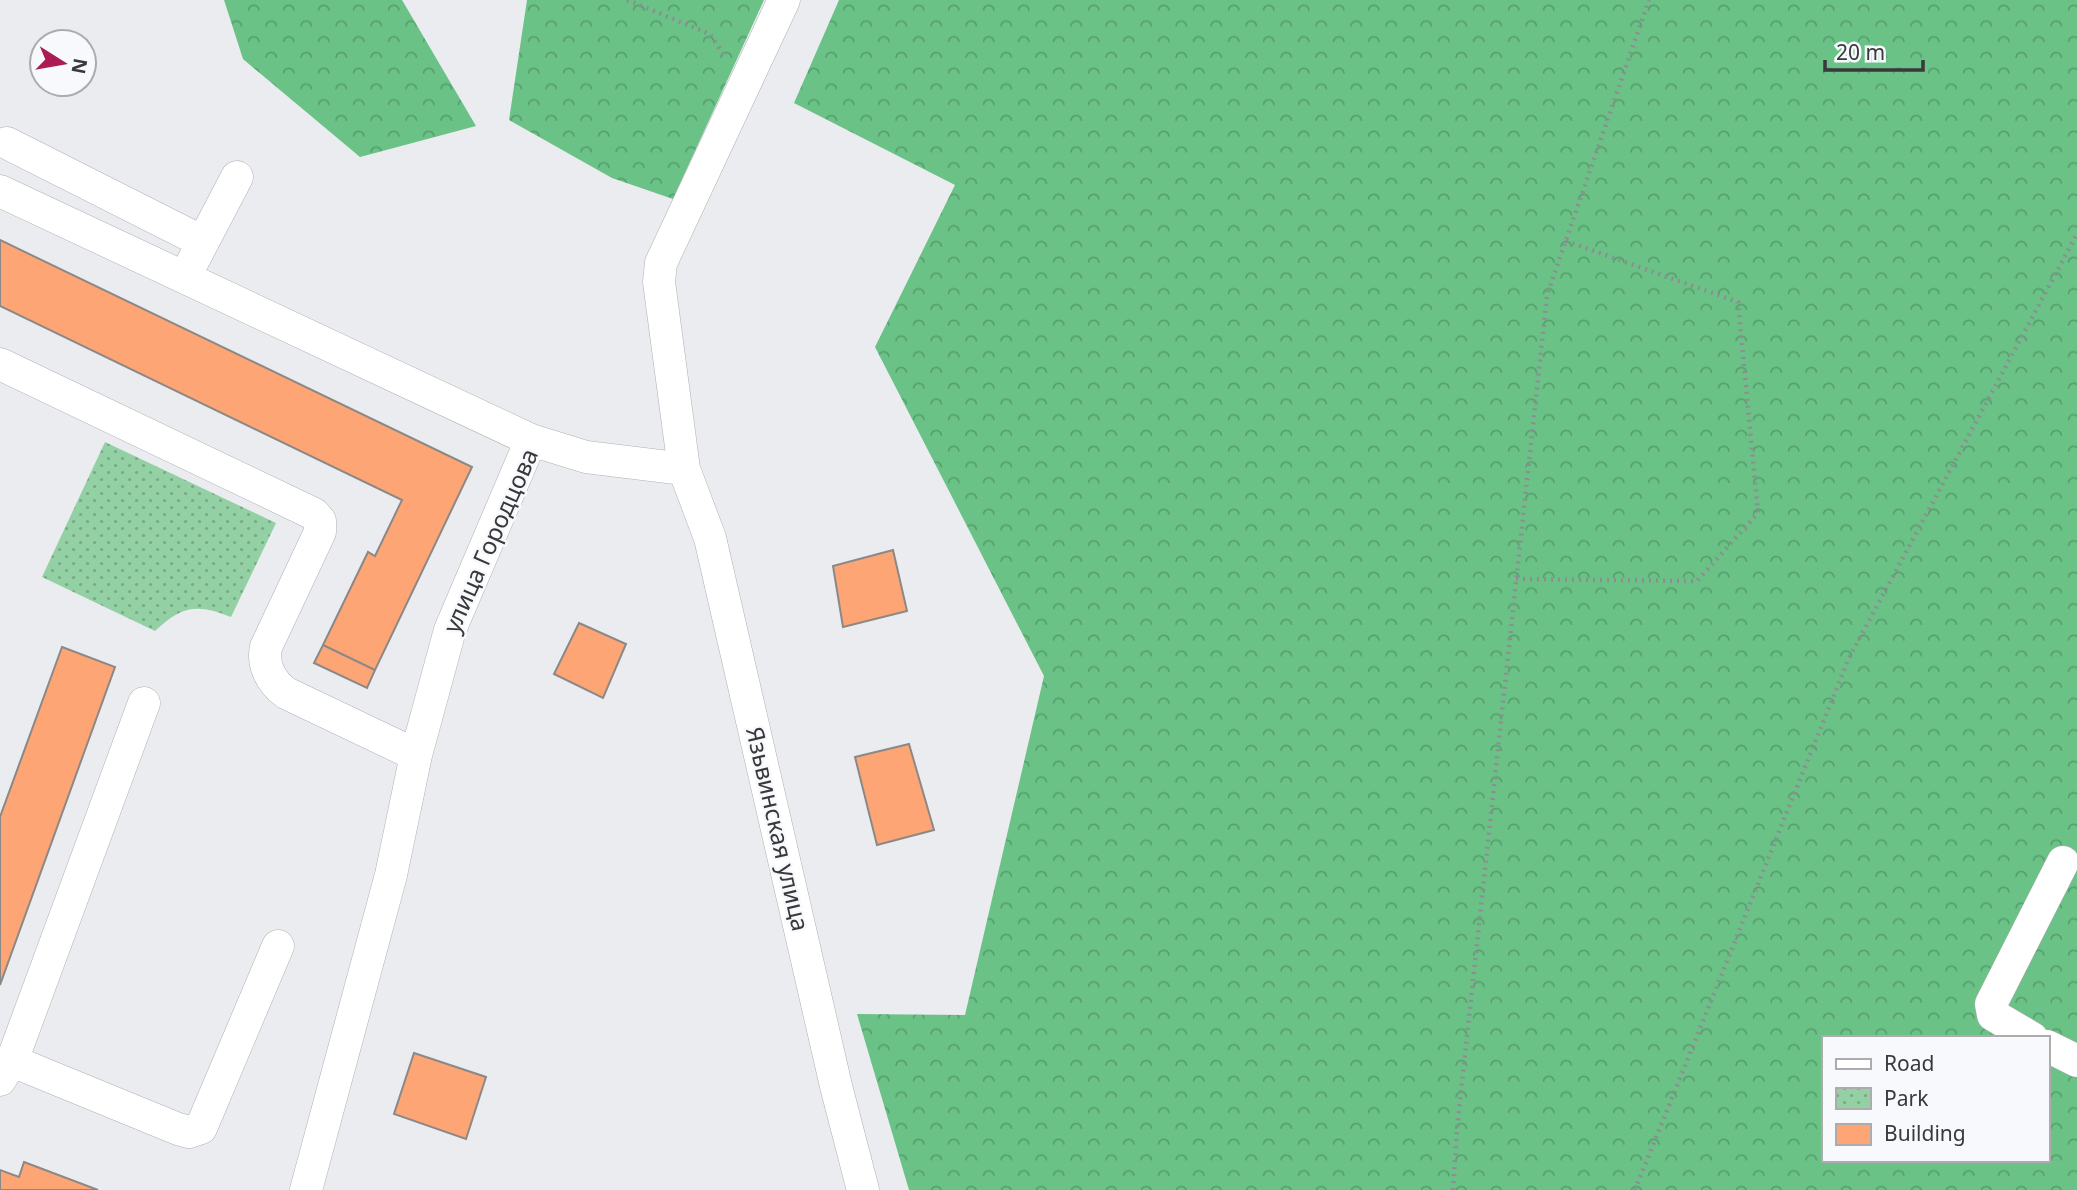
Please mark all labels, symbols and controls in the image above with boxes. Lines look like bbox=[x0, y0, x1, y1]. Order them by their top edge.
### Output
north arrow bbox=[28, 28, 98, 98]
scale bar bbox=[1825, 28, 1923, 72]
text: 20 m bbox=[1836, 38, 1885, 66]
text: N bbox=[65, 56, 94, 76]
street label: улица Городцова bbox=[434, 443, 545, 638]
street label: Язьвинская улица bbox=[739, 723, 818, 934]
legend bbox=[1822, 1036, 2049, 1162]
text: Road bbox=[1884, 1049, 1934, 1077]
text: Park bbox=[1884, 1084, 1929, 1112]
text: Building bbox=[1884, 1119, 1966, 1147]

